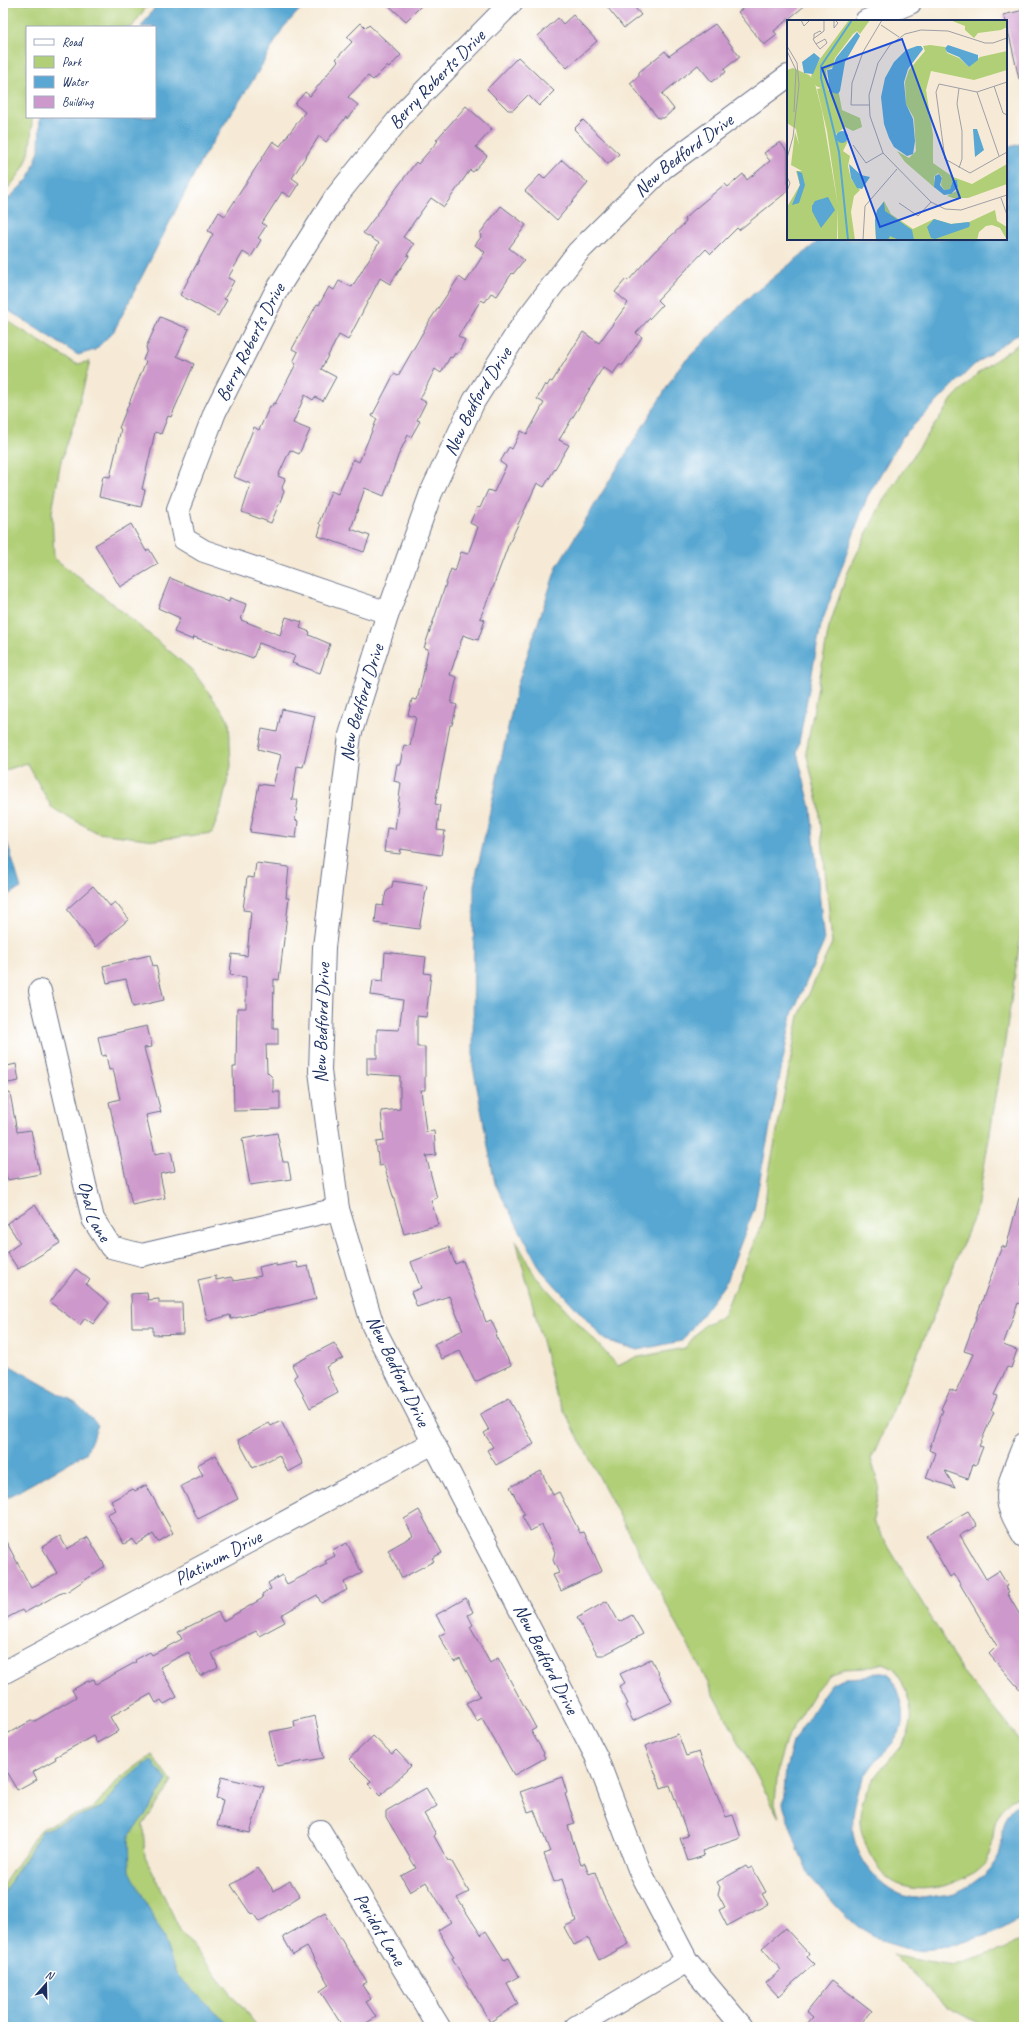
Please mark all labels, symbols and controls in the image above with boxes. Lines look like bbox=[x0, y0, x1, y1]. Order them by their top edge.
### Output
inset map bbox=[787, 20, 1007, 240]
street label: Berry Roberts Drive bbox=[383, 23, 492, 134]
legend bbox=[26, 26, 156, 118]
text: Road bbox=[62, 34, 84, 50]
text: Park bbox=[62, 54, 83, 70]
text: Water bbox=[62, 74, 90, 90]
text: Building bbox=[62, 94, 94, 110]
street label: New Bedford Drive bbox=[629, 107, 739, 202]
street label: Berry Roberts Drive bbox=[210, 277, 291, 406]
street label: New Bedford Drive bbox=[438, 341, 518, 460]
street label: New Bedford Drive bbox=[335, 639, 390, 763]
street label: New Bedford Drive bbox=[308, 961, 336, 1085]
street label: Opal Lane bbox=[73, 1178, 117, 1248]
street label: New Bedford Drive bbox=[361, 1311, 436, 1432]
street label: Platinum Drive bbox=[171, 1524, 267, 1591]
street label: New Bedford Drive bbox=[508, 1600, 585, 1720]
street label: Peridot Lane bbox=[348, 1888, 412, 1972]
north arrow bbox=[26, 1964, 66, 2004]
text: N bbox=[44, 1967, 57, 1983]

